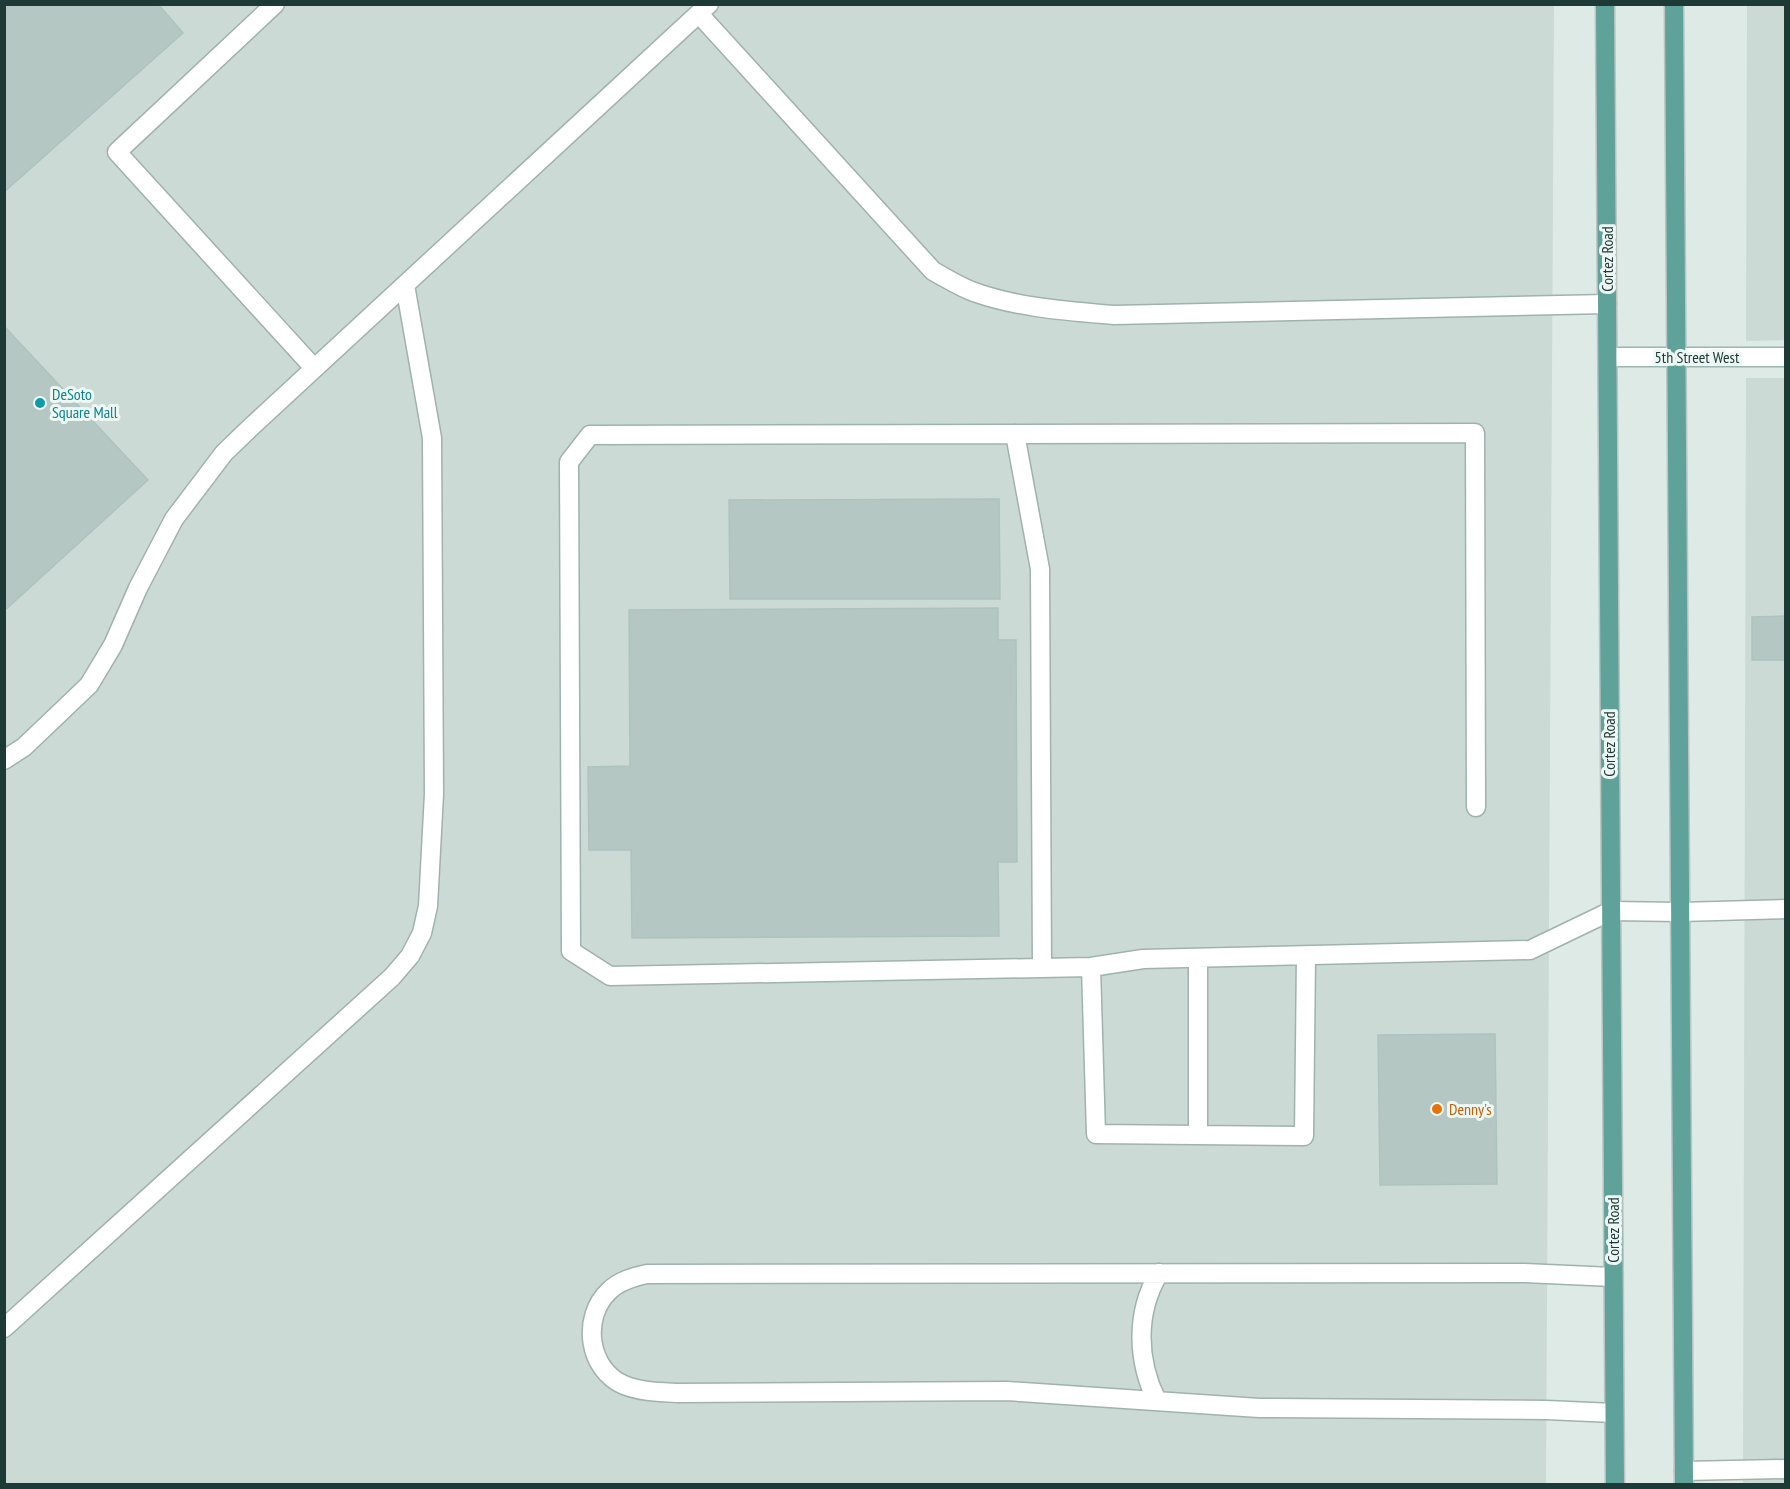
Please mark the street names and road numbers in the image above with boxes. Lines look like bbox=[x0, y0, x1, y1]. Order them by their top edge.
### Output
street label: Cortez Road bbox=[1597, 226, 1617, 292]
street label: 5th Street West bbox=[1655, 347, 1740, 367]
street label: Cortez Road bbox=[1599, 711, 1619, 777]
street label: Cortez Road bbox=[1603, 1197, 1623, 1263]

